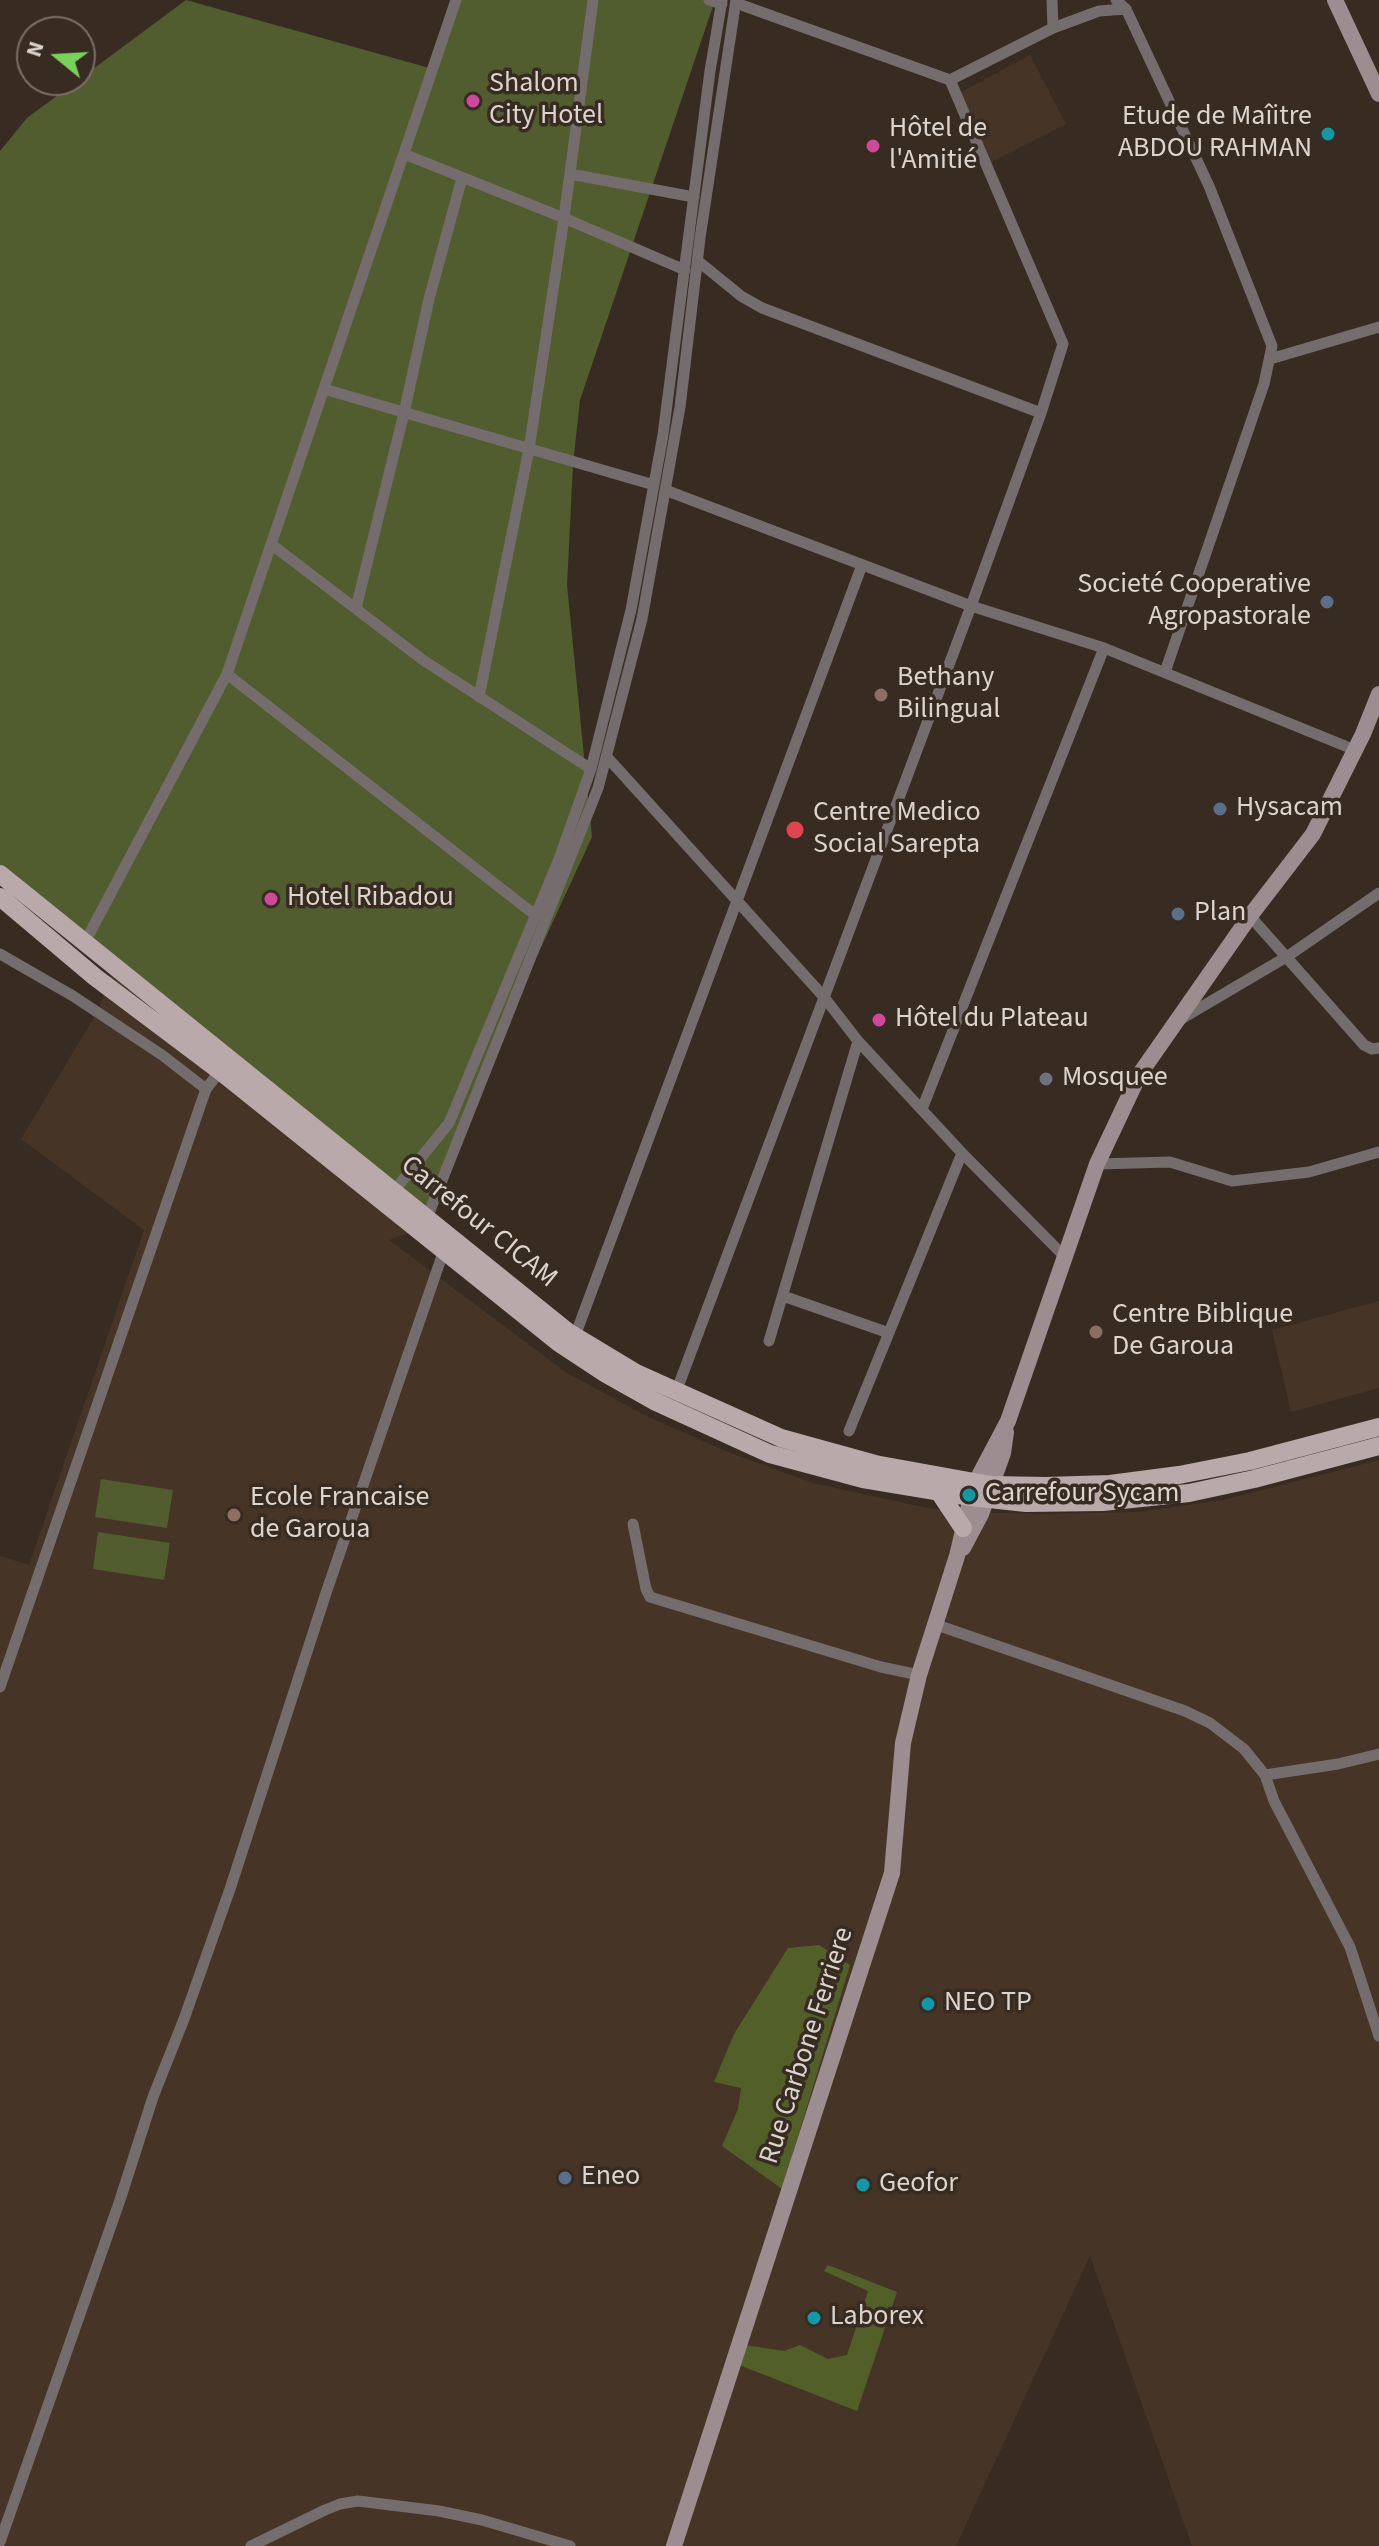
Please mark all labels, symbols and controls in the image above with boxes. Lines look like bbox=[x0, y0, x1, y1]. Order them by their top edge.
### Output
north arrow bbox=[16, 16, 96, 96]
text: N bbox=[18, 37, 53, 61]
place label: Shalom City Hotel bbox=[489, 68, 603, 134]
marker: Shalom City Hotel bbox=[464, 92, 482, 110]
place label: Etude de Maîitre ABDOU RAHMAN bbox=[1118, 101, 1312, 167]
place label: Hôtel de l'Amitié bbox=[889, 113, 987, 179]
marker: Etude de Maîitre ABDOU RAHMAN bbox=[1319, 125, 1337, 143]
marker: Hôtel de l'Amitié bbox=[864, 137, 882, 155]
place label: Societé Cooperative Agropastorale bbox=[1077, 569, 1311, 635]
marker: Societé Cooperative Agropastorale bbox=[1318, 593, 1336, 611]
place label: Bethany Bilingual bbox=[897, 662, 1000, 728]
marker: Bethany Bilingual bbox=[872, 686, 890, 704]
place label: Hysacam bbox=[1236, 792, 1343, 826]
place label: Centre Medico Social Sarepta bbox=[813, 797, 981, 863]
marker: Hysacam bbox=[1211, 800, 1229, 818]
marker: Centre Medico Social Sarepta bbox=[784, 819, 806, 841]
place label: Hotel Ribadou bbox=[287, 882, 454, 916]
marker: Hotel Ribadou bbox=[262, 890, 280, 908]
place label: Plan bbox=[1194, 897, 1246, 931]
marker: Plan bbox=[1169, 905, 1187, 923]
place label: Hôtel du Plateau bbox=[895, 1003, 1089, 1037]
marker: Hôtel du Plateau bbox=[870, 1011, 888, 1029]
place label: Mosquee bbox=[1062, 1062, 1168, 1096]
marker: Mosquee bbox=[1037, 1070, 1055, 1088]
street label: Carrefour CICAM bbox=[393, 1150, 563, 1296]
place label: Centre Biblique De Garoua bbox=[1112, 1299, 1293, 1365]
marker: Centre Biblique De Garoua bbox=[1087, 1323, 1105, 1341]
place label: Carrefour Sycam bbox=[985, 1478, 1179, 1512]
place label: Ecole Francaise de Garoua bbox=[250, 1482, 429, 1548]
marker: Carrefour Sycam bbox=[960, 1486, 978, 1504]
marker: Ecole Francaise de Garoua bbox=[225, 1506, 243, 1524]
street label: Rue Carbone Ferriere bbox=[754, 1923, 862, 2169]
place label: NEO TP bbox=[944, 1987, 1032, 2021]
marker: NEO TP bbox=[919, 1995, 937, 2013]
place label: Eneo bbox=[581, 2161, 640, 2195]
place label: Geofor bbox=[879, 2168, 958, 2202]
marker: Eneo bbox=[556, 2169, 574, 2187]
marker: Geofor bbox=[854, 2176, 872, 2194]
place label: Laborex bbox=[830, 2301, 924, 2335]
marker: Laborex bbox=[805, 2309, 823, 2327]

